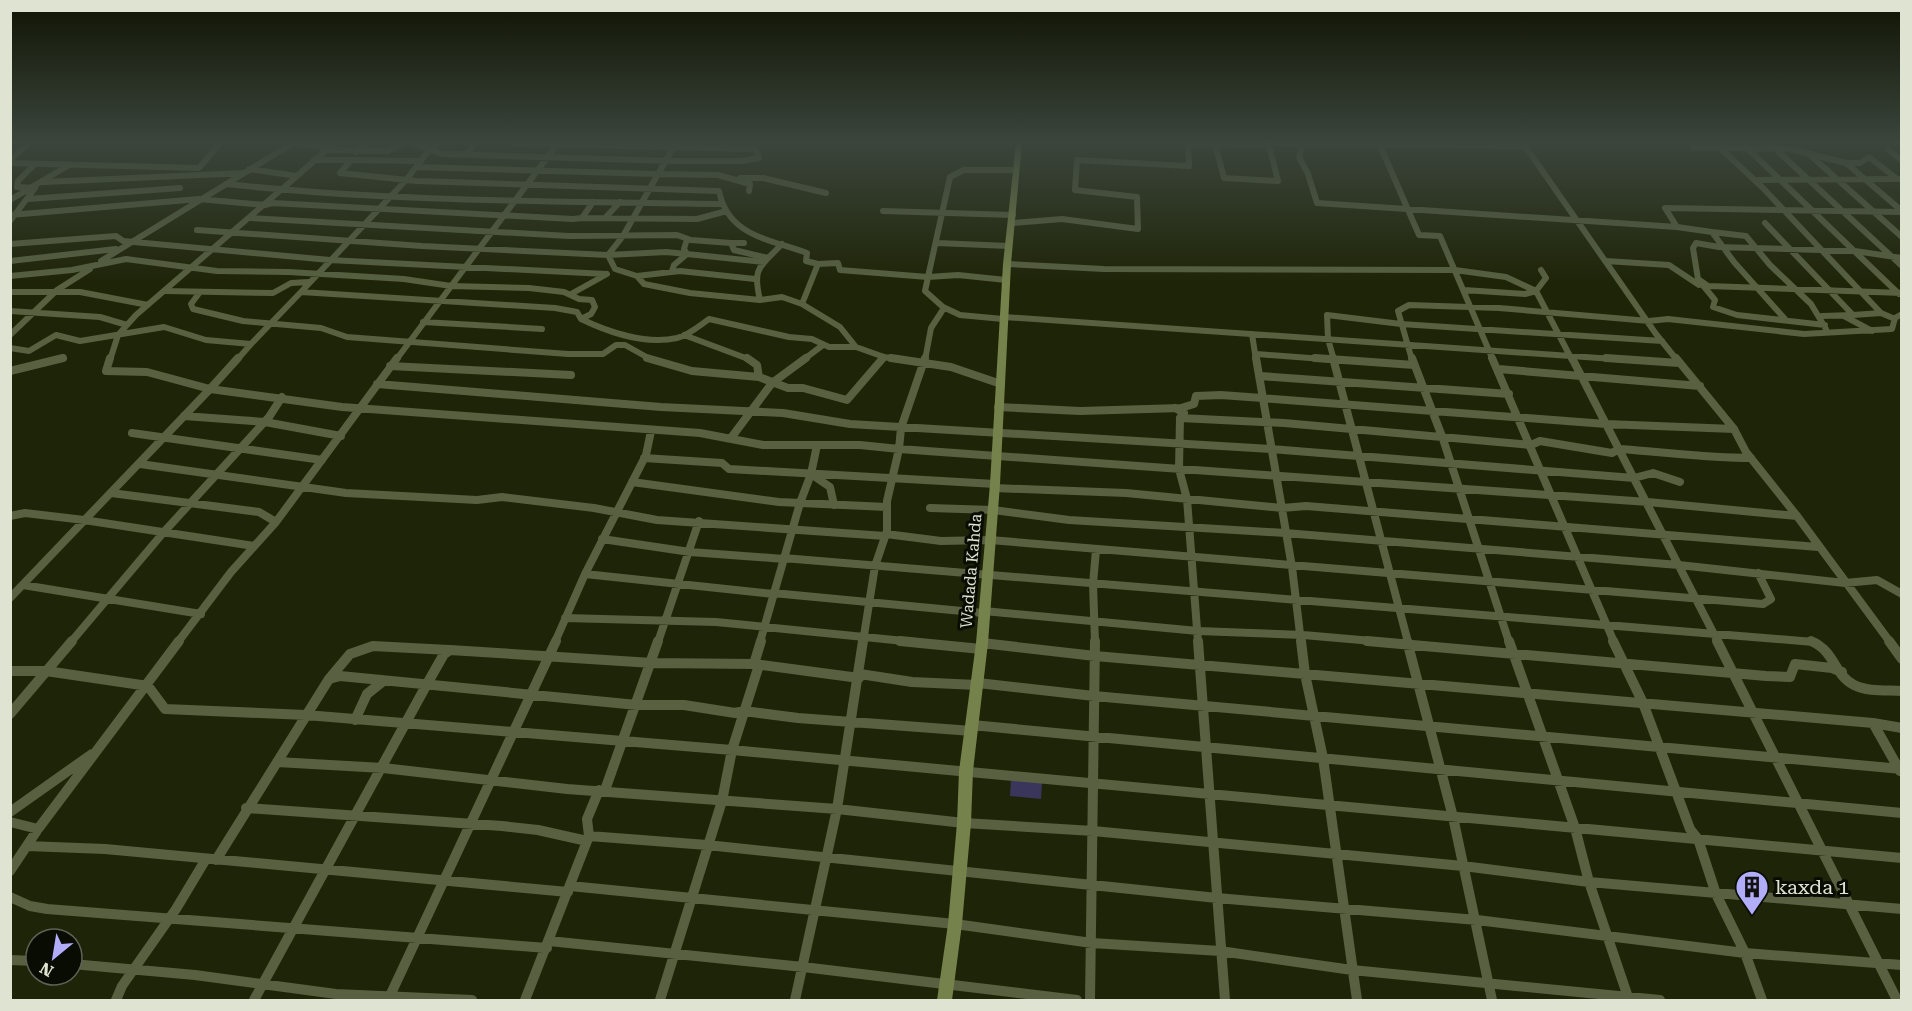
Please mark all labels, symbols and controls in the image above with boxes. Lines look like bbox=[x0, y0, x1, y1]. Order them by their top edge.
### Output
street label: Wadada Kahda bbox=[957, 512, 986, 629]
building icon: kaxda 1 bbox=[1734, 869, 1770, 916]
place label: kaxda 1 bbox=[1775, 875, 1849, 899]
north arrow bbox=[24, 927, 84, 987]
text: N bbox=[37, 958, 57, 981]

